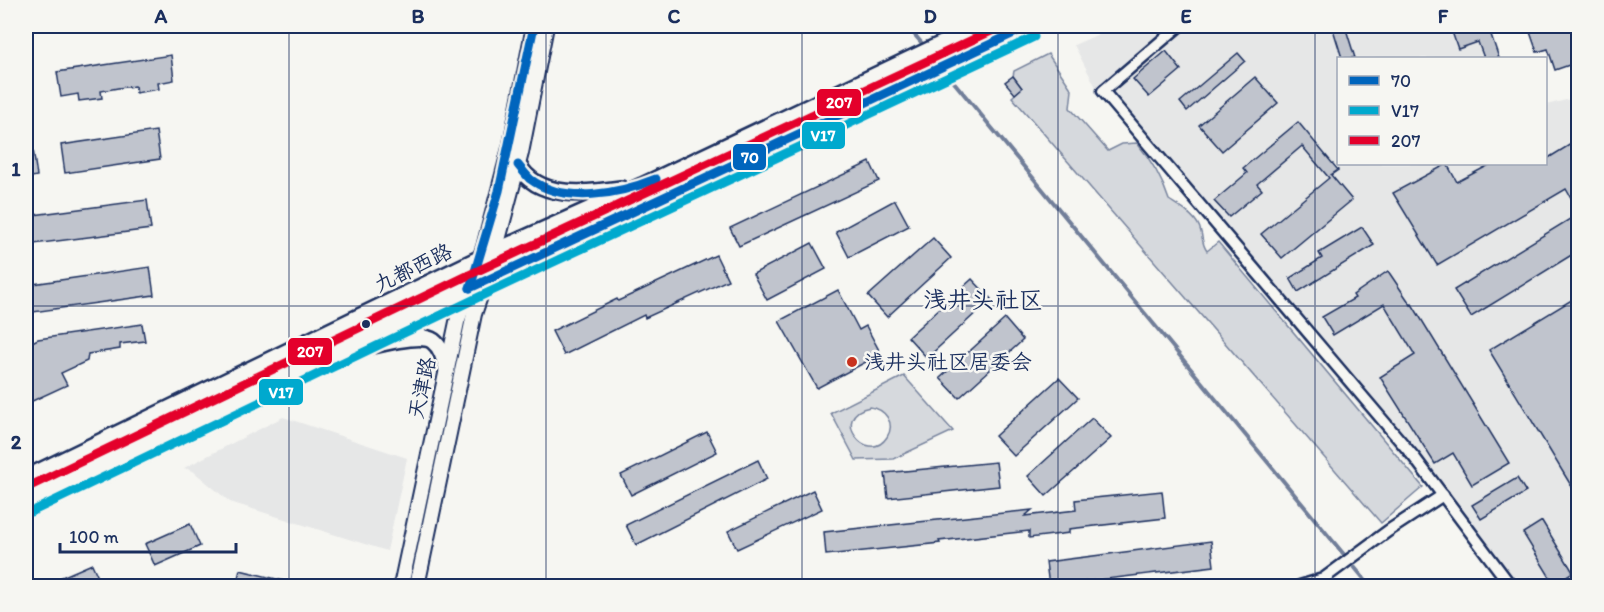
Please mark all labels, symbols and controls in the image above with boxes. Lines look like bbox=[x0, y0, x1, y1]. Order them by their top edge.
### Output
text: A bbox=[154, 4, 168, 28]
text: B bbox=[412, 4, 425, 28]
text: C bbox=[668, 4, 681, 28]
text: D bbox=[923, 4, 937, 28]
text: E bbox=[1180, 4, 1192, 28]
text: F bbox=[1438, 4, 1449, 28]
legend bbox=[1337, 57, 1547, 165]
text: 70 bbox=[1391, 70, 1411, 92]
line badge: 207 bbox=[816, 88, 862, 117]
text: 207 bbox=[826, 93, 852, 112]
text: V17 bbox=[1391, 100, 1419, 122]
line badge: V17 bbox=[801, 121, 846, 150]
text: V17 bbox=[811, 126, 835, 145]
text: 207 bbox=[1391, 130, 1421, 152]
line badge: 70 bbox=[732, 143, 767, 171]
text: 70 bbox=[740, 148, 759, 167]
text: 1 bbox=[11, 157, 21, 181]
street label: 九都西路 bbox=[370, 238, 456, 297]
district label: 浅井头社区 bbox=[923, 285, 1043, 314]
unlabelled marker bbox=[360, 318, 372, 330]
line badge: 207 bbox=[287, 337, 333, 366]
text: 207 bbox=[297, 342, 323, 361]
place label: 浅井头社区居委会 bbox=[864, 349, 1032, 374]
street label: 天津路 bbox=[403, 354, 440, 421]
marker: 浅井头社区居委会 bbox=[845, 355, 859, 369]
line badge: V17 bbox=[258, 378, 304, 406]
text: V17 bbox=[269, 383, 293, 402]
text: 2 bbox=[11, 430, 22, 454]
scale bar bbox=[60, 516, 236, 554]
text: 100 m bbox=[69, 526, 119, 548]

